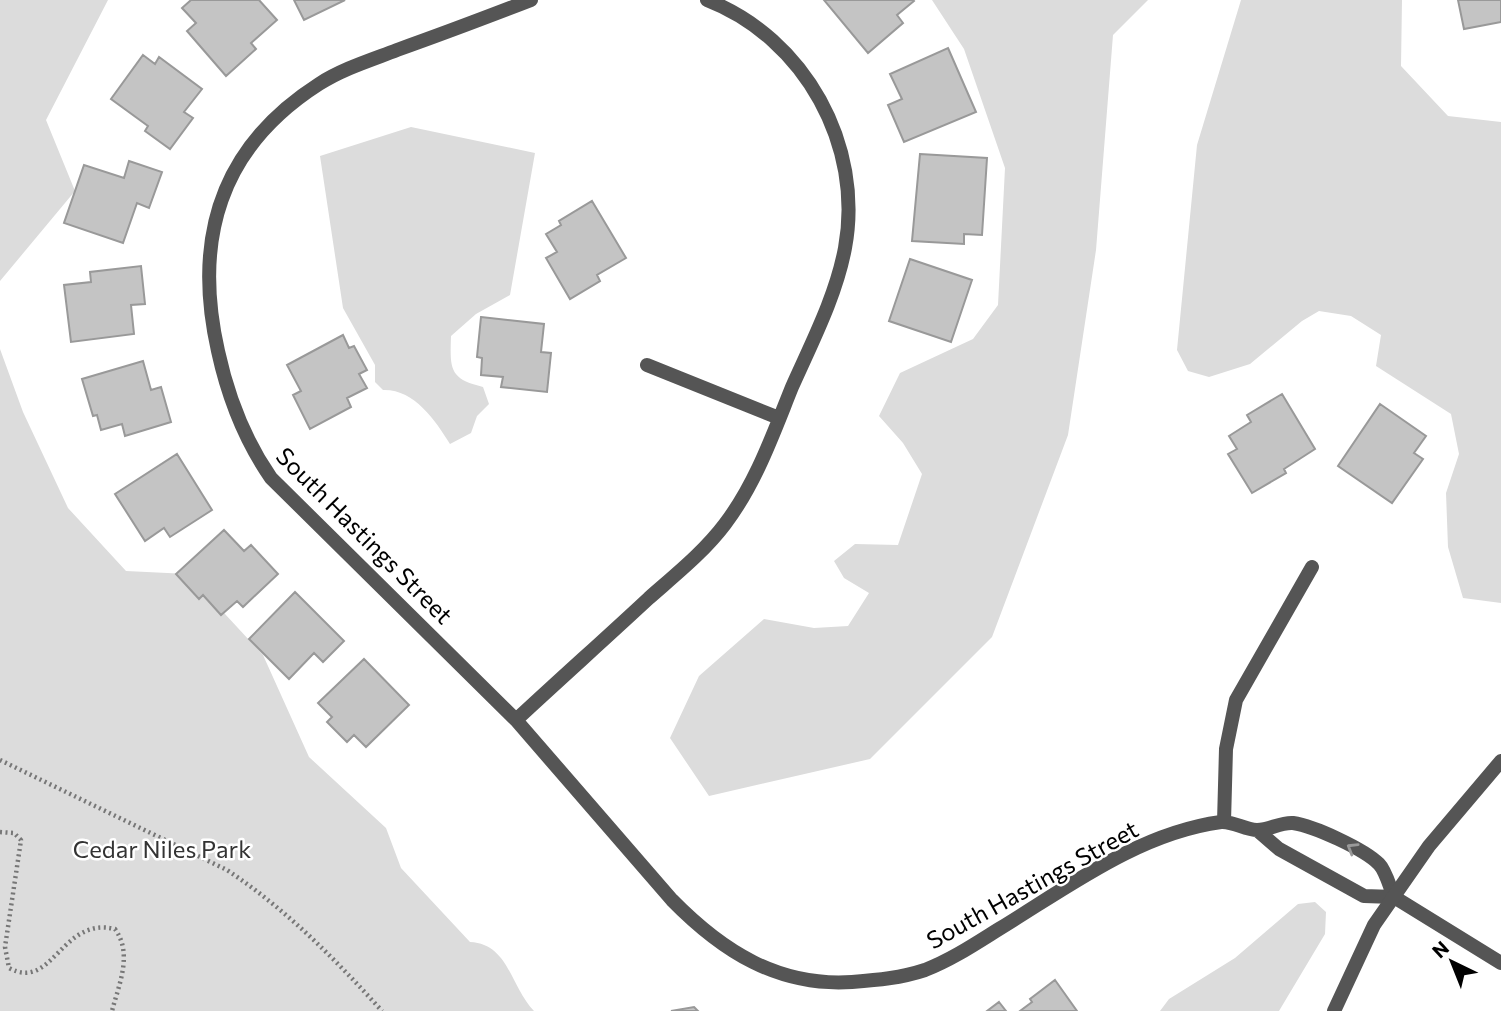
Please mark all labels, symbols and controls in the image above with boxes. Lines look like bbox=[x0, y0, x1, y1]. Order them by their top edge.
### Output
street label: South Hastings Street bbox=[271, 441, 459, 629]
street label: South Hastings Street bbox=[921, 814, 1143, 954]
park label: Cedar Niles Park bbox=[73, 834, 251, 863]
one-way arrow bbox=[1346, 843, 1359, 856]
north arrow bbox=[1417, 927, 1487, 997]
text: N bbox=[1427, 936, 1453, 962]

